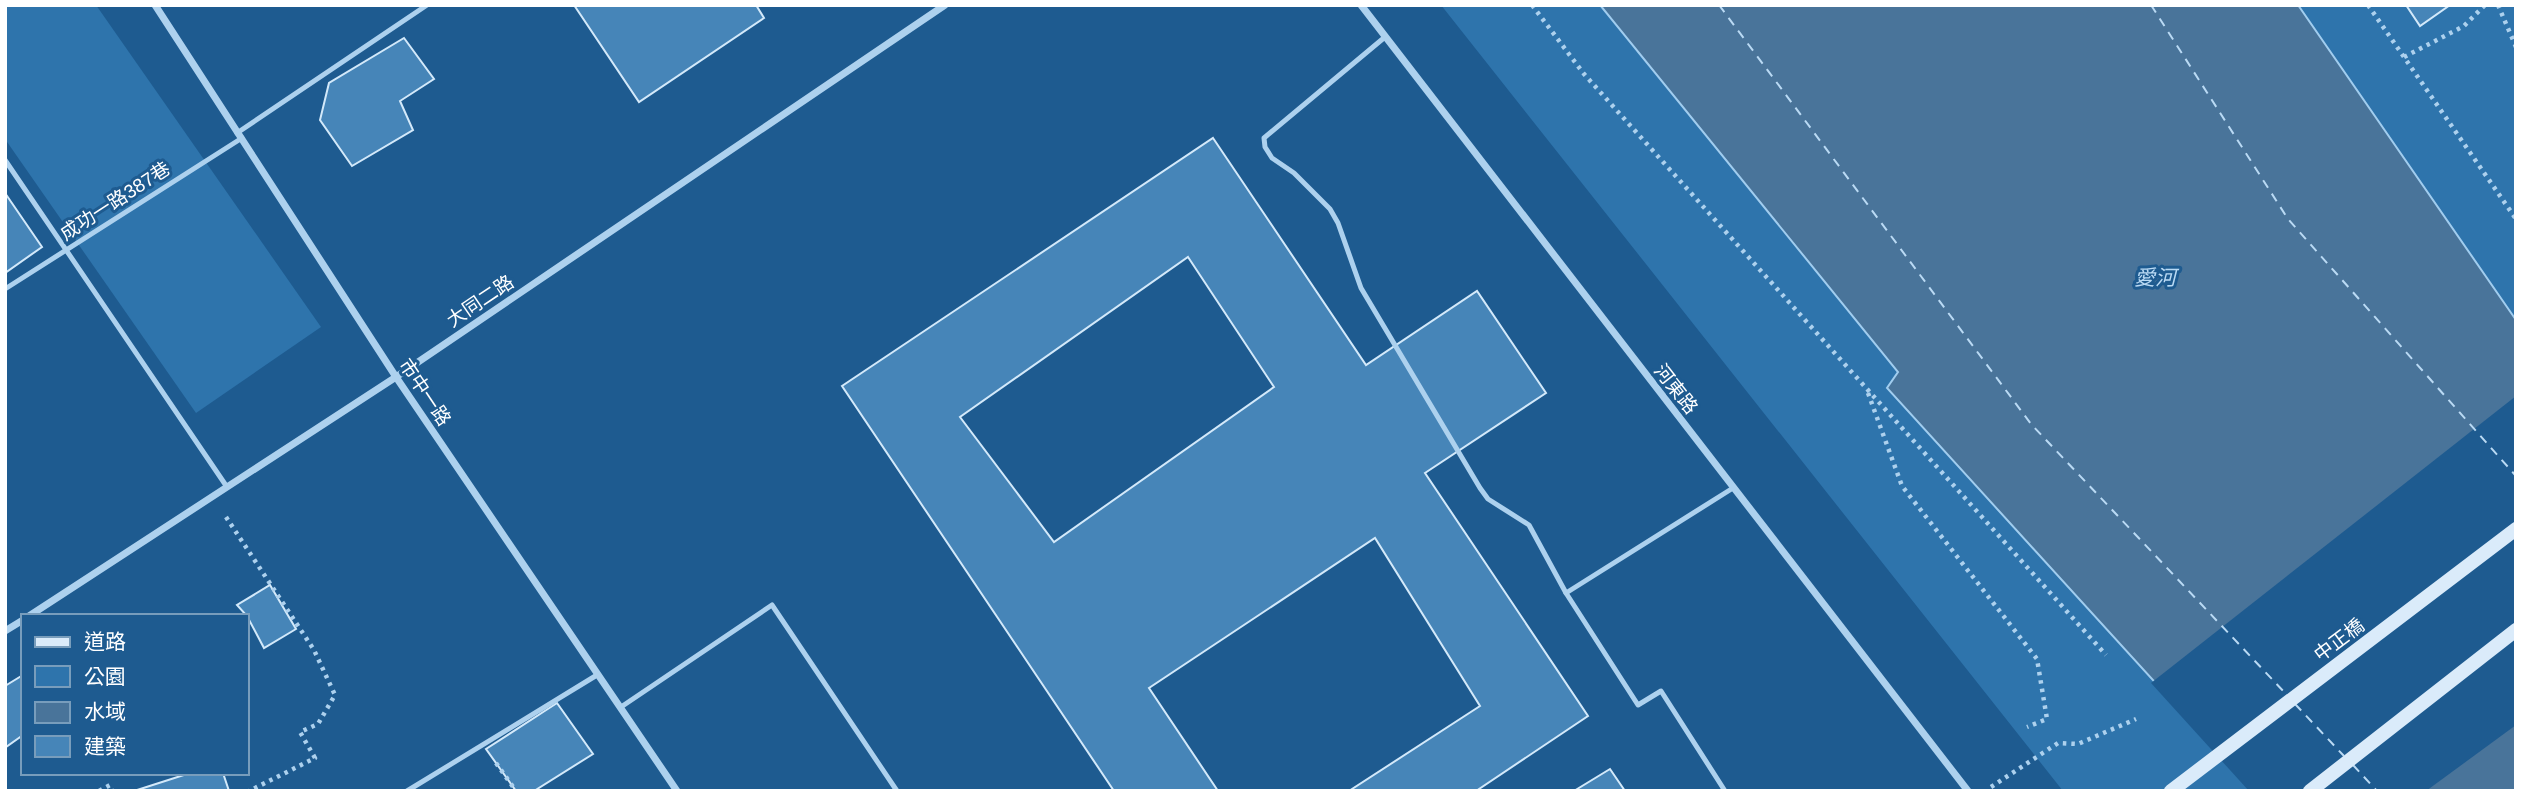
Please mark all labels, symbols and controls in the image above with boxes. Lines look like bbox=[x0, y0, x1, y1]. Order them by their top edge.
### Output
street label: 成功一路387巷 bbox=[56, 158, 174, 244]
water label: 愛河 bbox=[2134, 266, 2180, 289]
street label: 大同二路 bbox=[443, 271, 517, 331]
street label: 市中一路 bbox=[395, 355, 455, 429]
street label: 河東路 bbox=[1650, 360, 1702, 418]
legend bbox=[21, 614, 248, 775]
street label: 中正橋 bbox=[2310, 614, 2368, 666]
text: 道路 bbox=[84, 630, 126, 653]
text: 公園 bbox=[84, 665, 126, 688]
text: 水域 bbox=[84, 700, 126, 723]
text: 建築 bbox=[84, 735, 126, 758]

